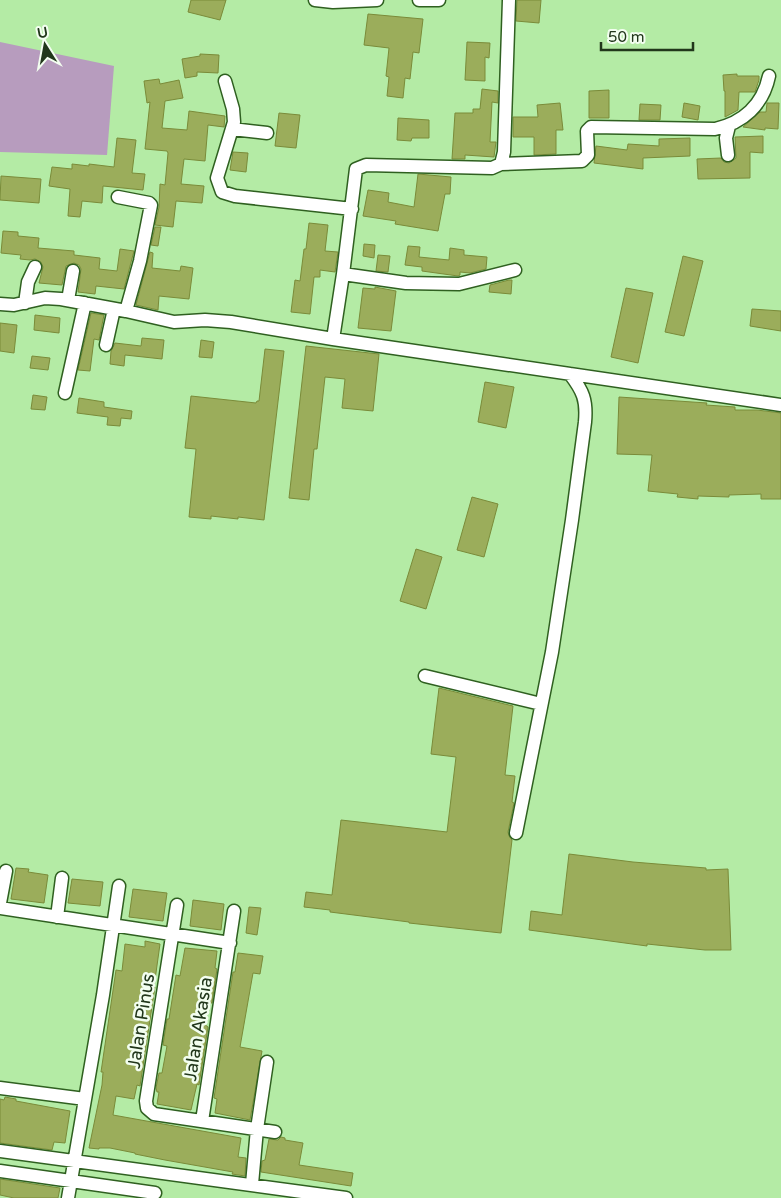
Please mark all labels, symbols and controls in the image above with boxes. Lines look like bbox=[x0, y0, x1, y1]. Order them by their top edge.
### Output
north arrow bbox=[20, 20, 70, 70]
scale bar bbox=[601, 20, 694, 52]
text: U bbox=[36, 23, 49, 42]
text: 50 m bbox=[608, 28, 645, 46]
street label: Jalan Pinus bbox=[123, 972, 159, 1070]
street label: Jalan Akasia bbox=[179, 975, 217, 1083]

